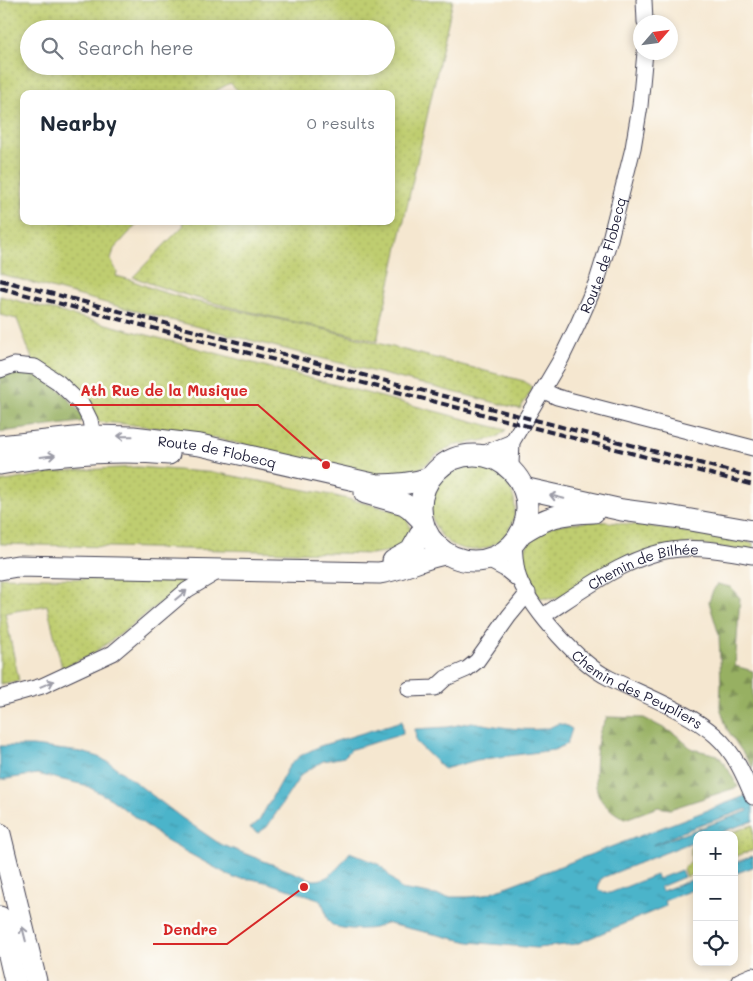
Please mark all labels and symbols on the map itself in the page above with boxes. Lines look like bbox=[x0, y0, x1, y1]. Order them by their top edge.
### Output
north arrow bbox=[633, 15, 678, 60]
street label: Route de Flobecq bbox=[575, 195, 630, 316]
callout: Ath Rue de la Musique bbox=[70, 375, 258, 405]
text: Ath Rue de la Musique bbox=[80, 380, 248, 400]
street label: Route de Flobecq bbox=[157, 431, 279, 472]
one-way arrow bbox=[117, 432, 133, 441]
one-way arrow bbox=[40, 451, 56, 461]
one-way arrow bbox=[549, 492, 565, 501]
street label: Chemin de Bilhée bbox=[584, 539, 699, 594]
one-way arrow bbox=[174, 590, 187, 601]
street label: Chemin des Peupliers bbox=[568, 645, 707, 733]
one-way arrow bbox=[39, 678, 54, 688]
callout: Dendre bbox=[153, 914, 227, 944]
text: Dendre bbox=[163, 919, 217, 939]
one-way arrow bbox=[19, 926, 28, 942]

